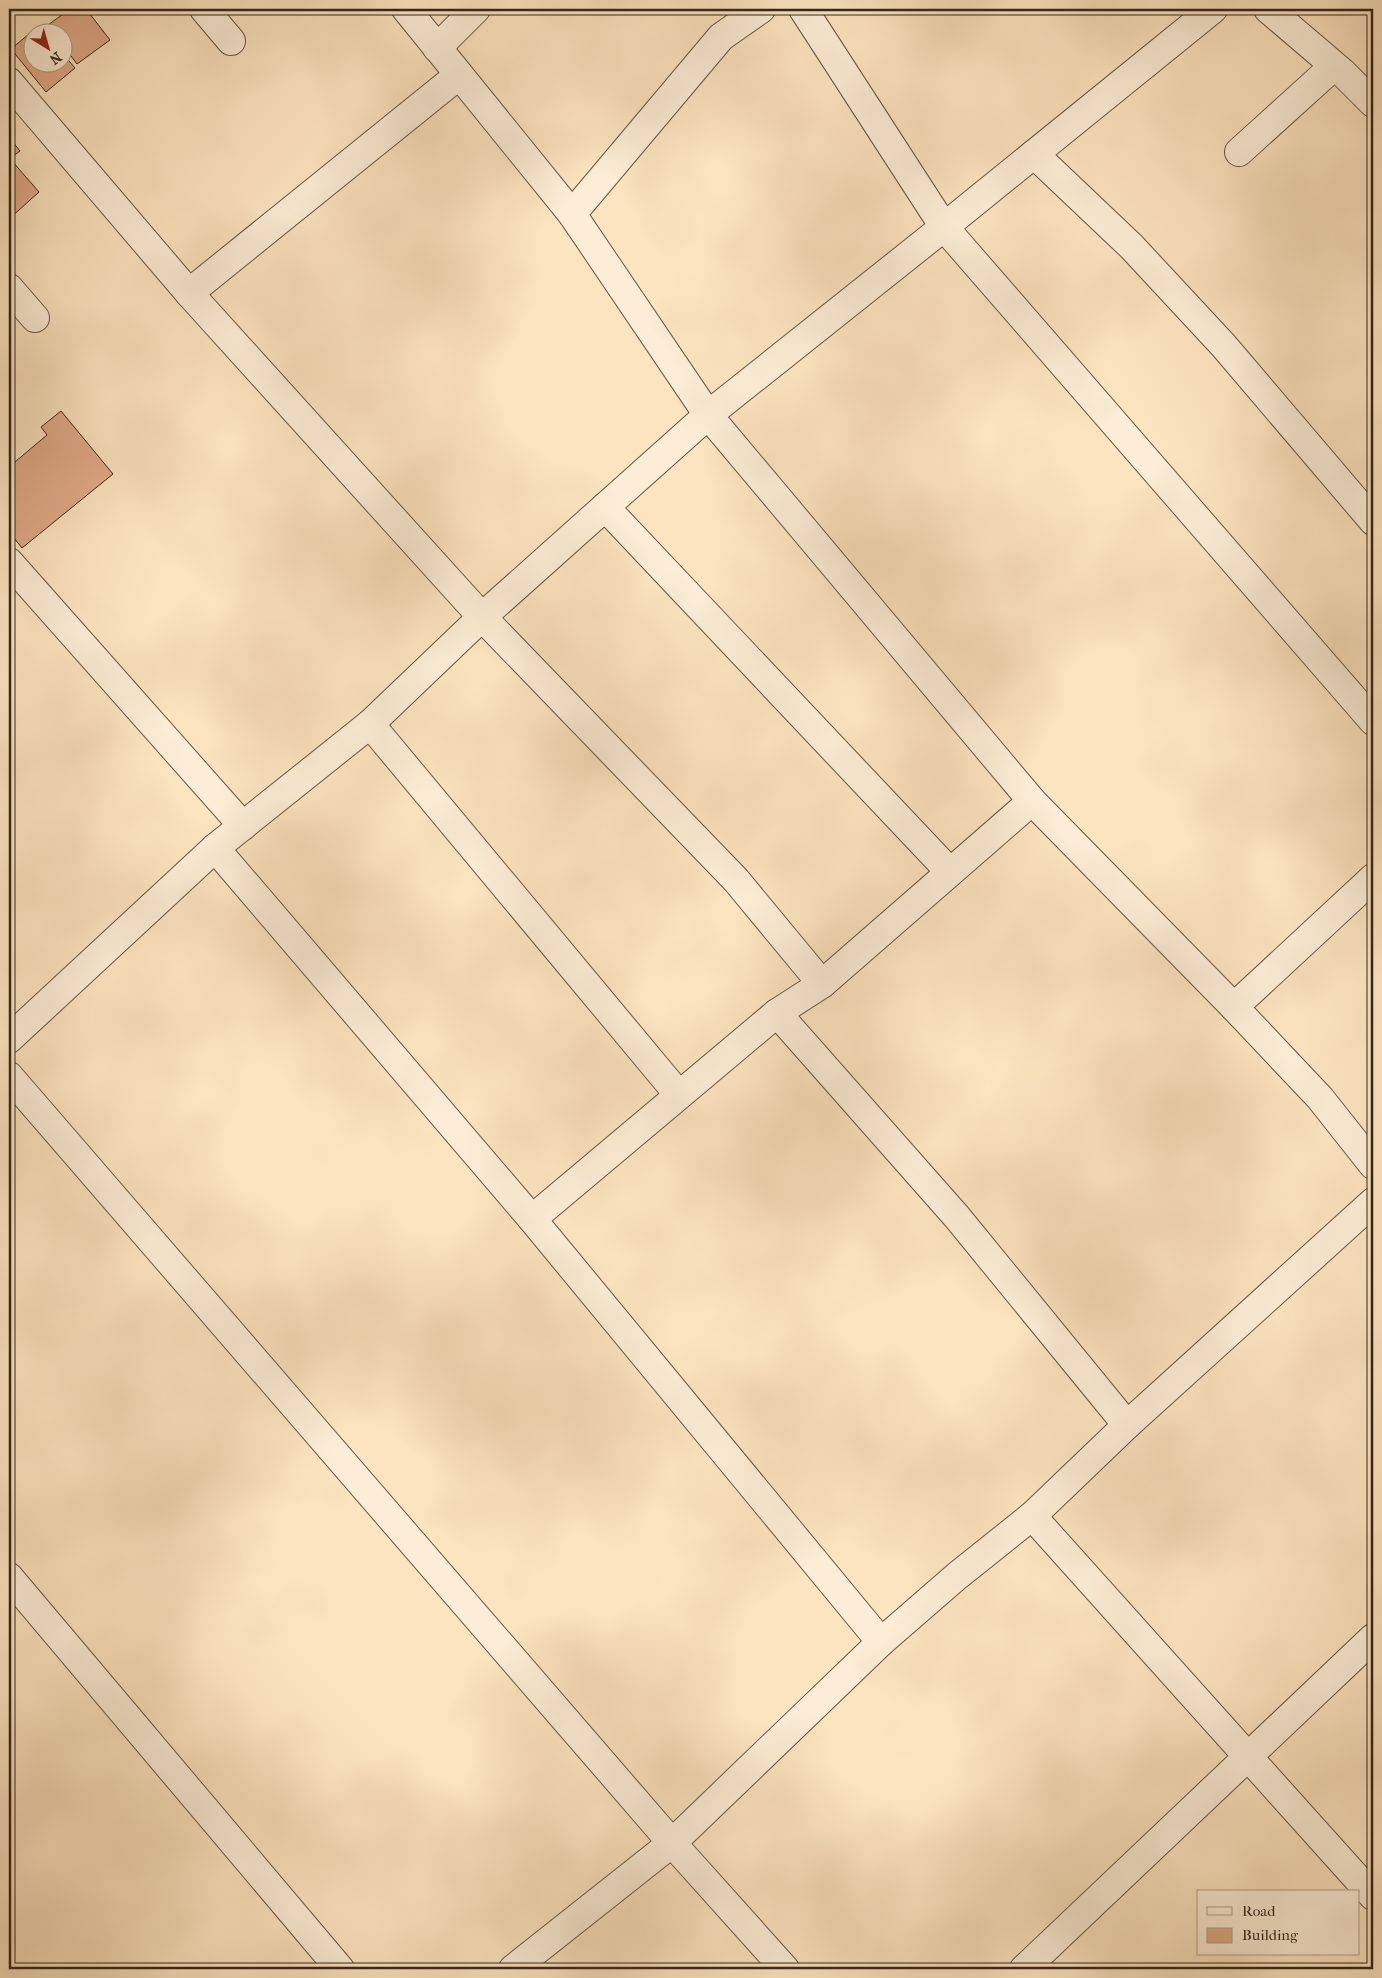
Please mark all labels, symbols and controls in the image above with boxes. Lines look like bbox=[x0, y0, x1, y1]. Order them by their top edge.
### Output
north arrow bbox=[22, 22, 72, 72]
text: N bbox=[46, 48, 65, 68]
legend bbox=[1197, 1890, 1360, 1956]
text: Road bbox=[1242, 1902, 1276, 1920]
text: Building bbox=[1242, 1926, 1299, 1944]

